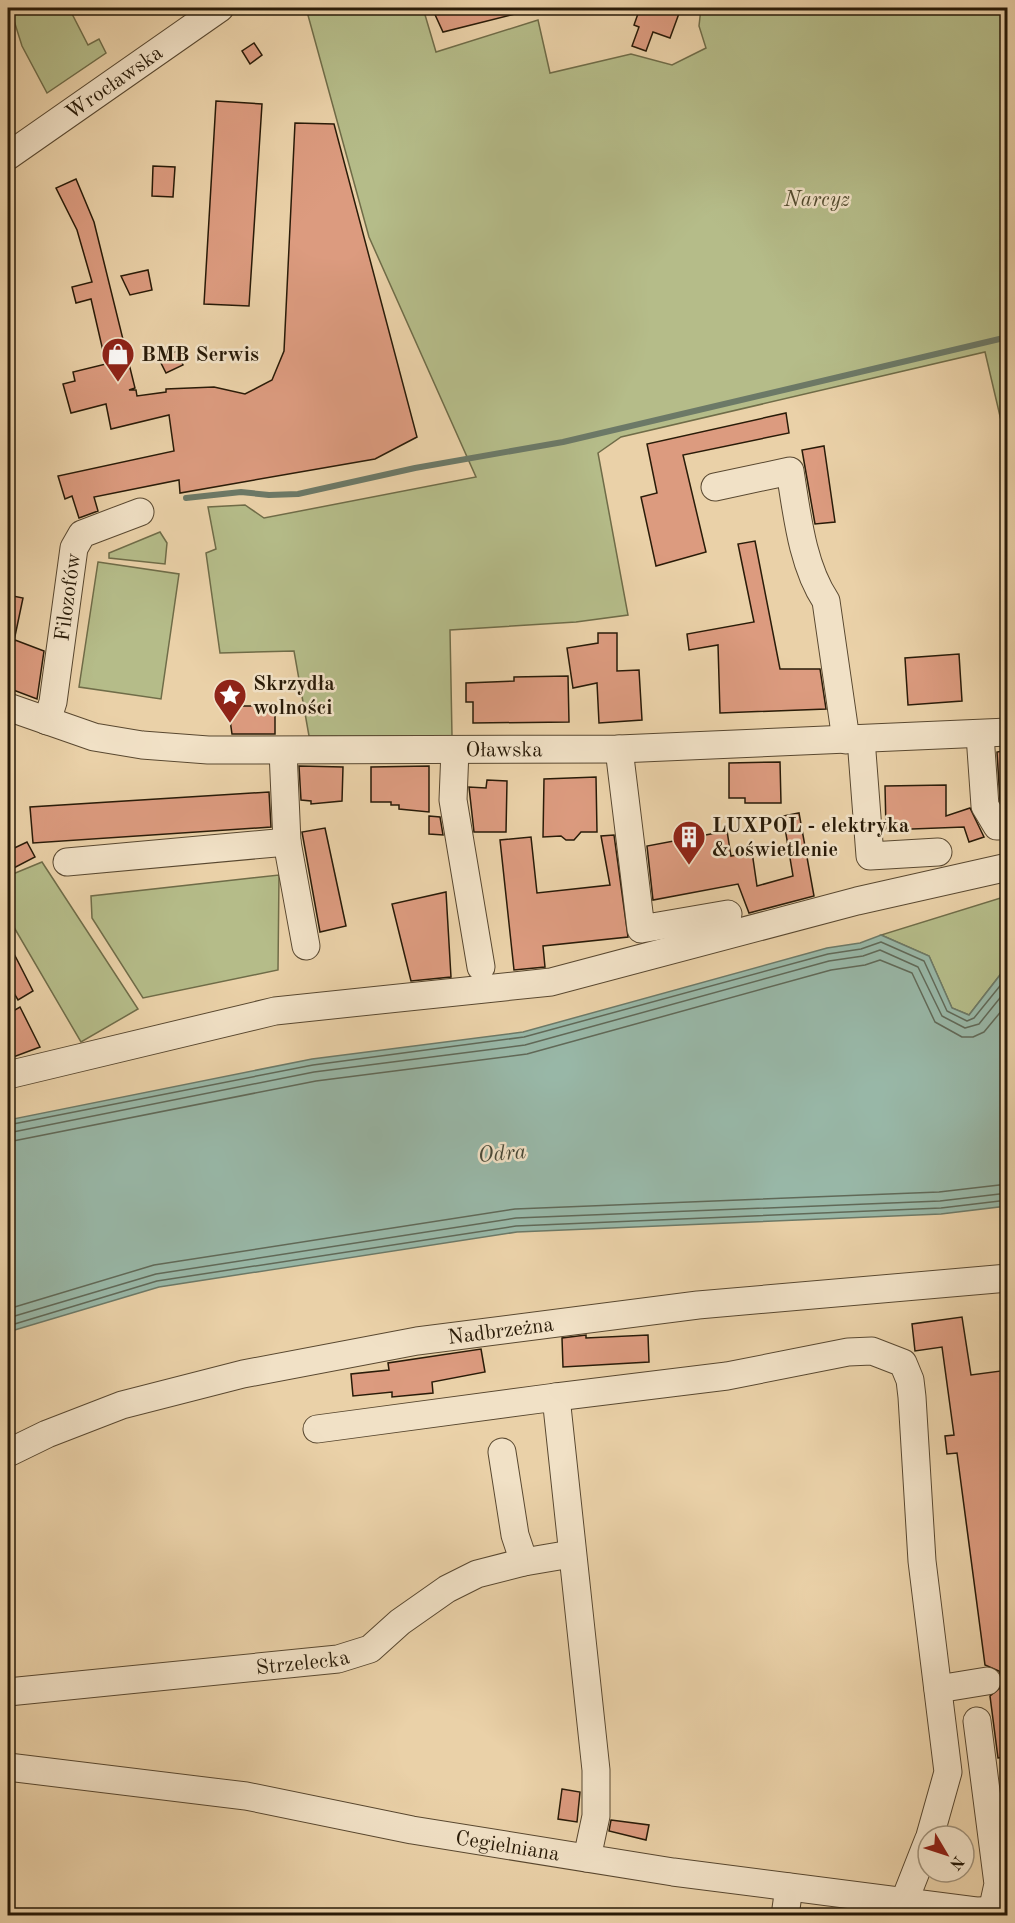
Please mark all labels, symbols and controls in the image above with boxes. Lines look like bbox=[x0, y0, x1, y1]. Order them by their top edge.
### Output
street label: Wrocławska bbox=[62, 42, 167, 124]
park label: Narcyz bbox=[783, 190, 850, 211]
shop icon: BMB Serwis bbox=[100, 336, 136, 383]
place label: BMB Serwis bbox=[141, 345, 259, 366]
street label: Filozofów bbox=[52, 552, 85, 643]
place label: Skrzydła wolności bbox=[253, 674, 335, 719]
place icon: Skrzydła wolności bbox=[212, 677, 248, 724]
street label: Oławska bbox=[465, 740, 543, 761]
place label: LUXPOL - elektryka & oświetlenie bbox=[712, 816, 910, 861]
building icon: LUXPOL - elektryka & oświetlenie bbox=[671, 819, 707, 866]
water label: Odra bbox=[477, 1141, 528, 1167]
street label: Nadbrzeżna bbox=[446, 1315, 555, 1349]
street label: Strzelecka bbox=[255, 1647, 352, 1679]
north arrow bbox=[916, 1824, 976, 1884]
street label: Cegielniana bbox=[454, 1828, 561, 1866]
text: N bbox=[946, 1852, 966, 1873]

